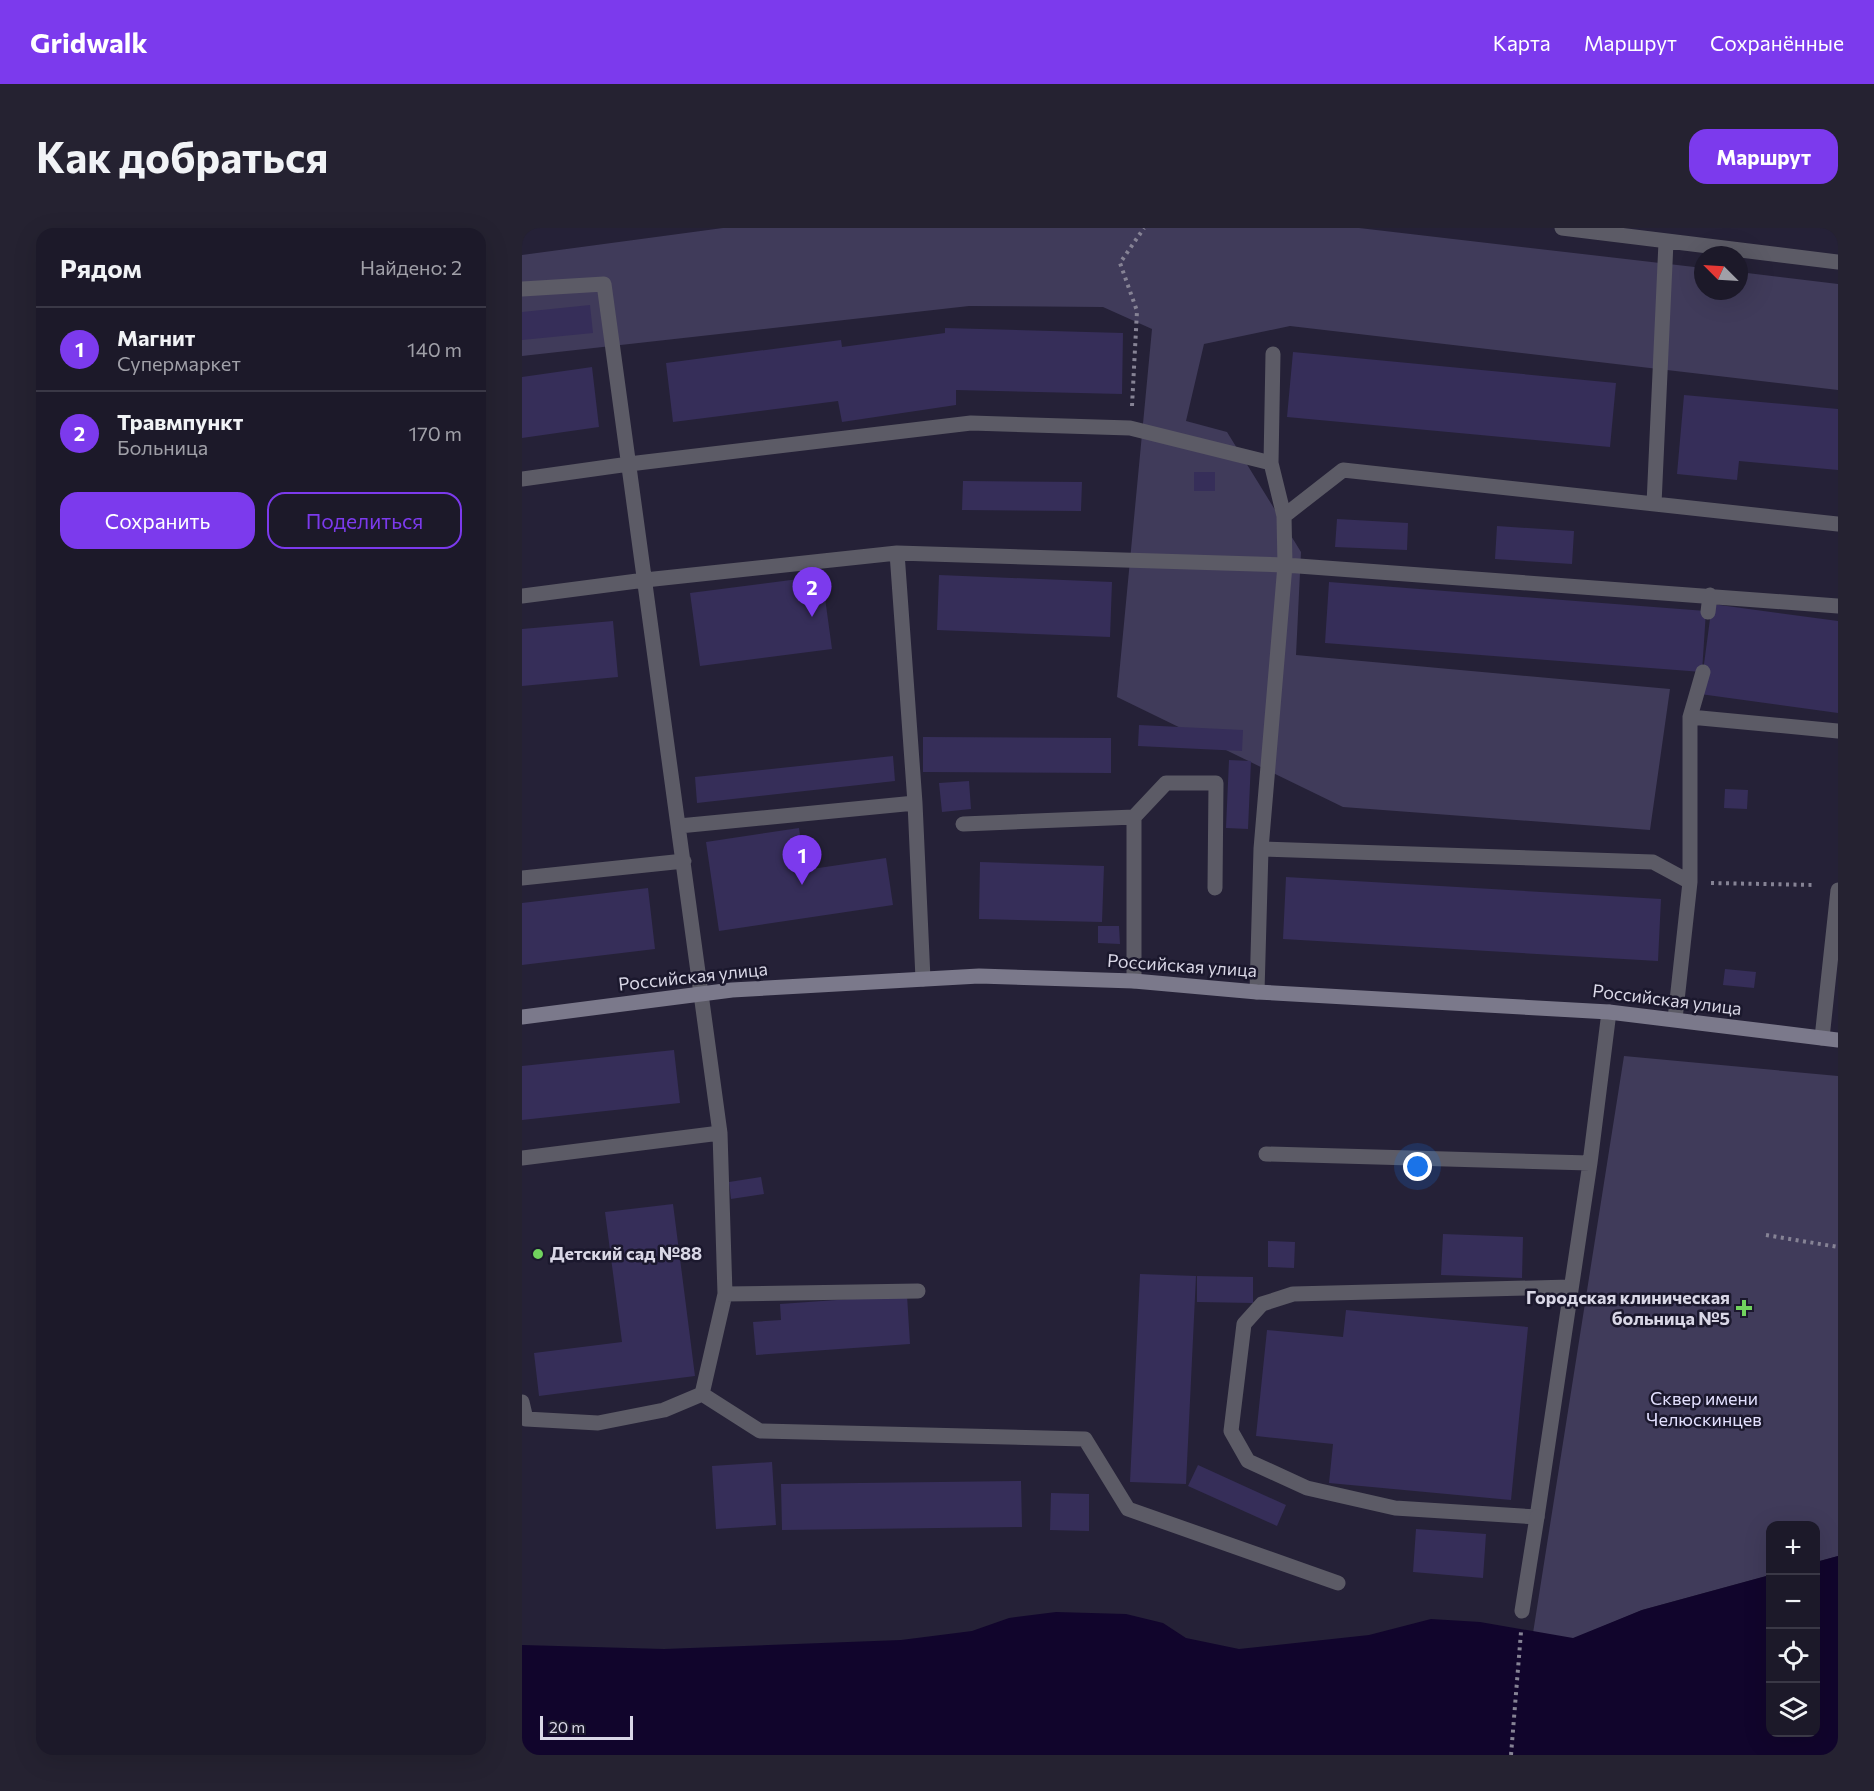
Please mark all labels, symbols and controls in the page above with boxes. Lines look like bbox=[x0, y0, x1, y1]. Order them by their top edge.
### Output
text: Gridwalk bbox=[30, 25, 148, 59]
text: Карта bbox=[1493, 30, 1551, 55]
text: Маршрут bbox=[1584, 30, 1677, 55]
text: Сохранённые bbox=[1710, 30, 1844, 55]
button: Маршрут bbox=[1689, 129, 1838, 184]
text: Как добраться bbox=[36, 130, 328, 182]
north arrow bbox=[1694, 246, 1748, 300]
text: Рядом bbox=[60, 252, 142, 283]
text: Найдено: 2 bbox=[360, 255, 462, 279]
text: Магнит bbox=[117, 324, 195, 351]
text: 1 bbox=[75, 337, 84, 361]
text: 140 m bbox=[407, 337, 462, 361]
text: Супермаркет bbox=[117, 351, 241, 375]
text: Травмпункт bbox=[117, 408, 243, 435]
text: 2 bbox=[74, 421, 85, 445]
text: 170 m bbox=[409, 421, 462, 445]
text: Больница bbox=[117, 435, 208, 459]
button: Сохранить bbox=[60, 492, 255, 549]
button: Поделиться bbox=[267, 492, 462, 549]
pin: 2 bbox=[792, 568, 832, 617]
pin: 1 bbox=[782, 836, 822, 885]
street label: Российская улица bbox=[1106, 949, 1258, 981]
street label: Российская улица bbox=[617, 957, 769, 995]
street label: Российская улица bbox=[1591, 979, 1743, 1019]
your location bbox=[1403, 1152, 1432, 1181]
place label: Детский сад №88 bbox=[550, 1242, 702, 1264]
marker: Детский сад №88 bbox=[531, 1247, 545, 1261]
place label: Городская клиническая больница №5 bbox=[1526, 1286, 1730, 1329]
marker: Городская клиническая больница №5 bbox=[1735, 1299, 1753, 1317]
park label: Сквер имени Челюскинцев bbox=[1646, 1387, 1762, 1430]
map controls bbox=[1766, 1521, 1820, 1737]
button: + bbox=[1766, 1521, 1820, 1575]
button: − bbox=[1766, 1575, 1820, 1629]
button: locate bbox=[1766, 1629, 1820, 1683]
button: layers bbox=[1766, 1683, 1820, 1737]
scale bar bbox=[540, 1713, 633, 1740]
text: 20 m bbox=[549, 1717, 585, 1736]

